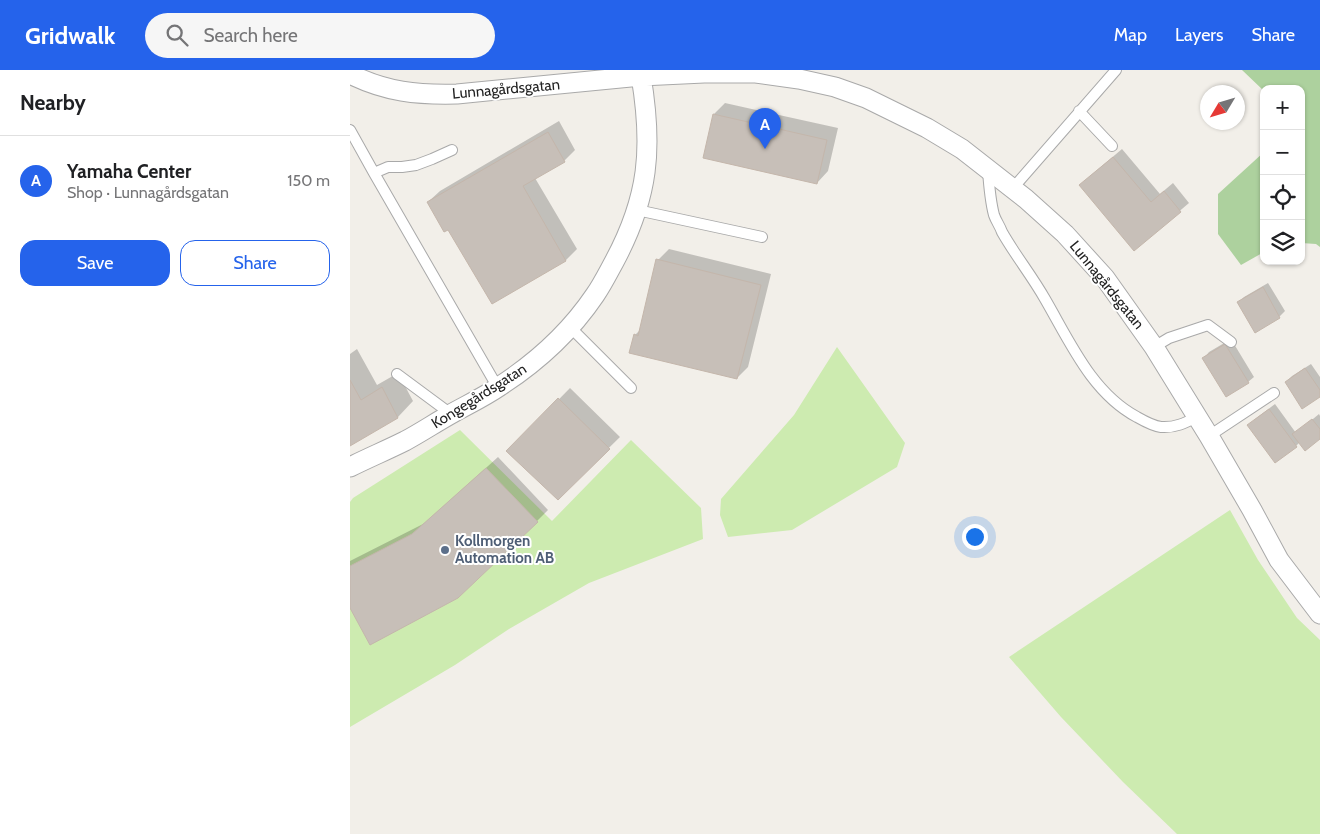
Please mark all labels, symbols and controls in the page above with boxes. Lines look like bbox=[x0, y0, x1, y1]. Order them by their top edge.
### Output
search box bbox=[145, 13, 495, 58]
text: Gridwalk bbox=[25, 21, 115, 50]
icon: search bbox=[163, 21, 191, 49]
text: Search here bbox=[203, 24, 298, 47]
text: Map bbox=[1114, 24, 1147, 46]
text: Layers bbox=[1175, 24, 1224, 46]
text: Share bbox=[1252, 24, 1295, 46]
street label: Lunnagårdsgatan bbox=[451, 75, 561, 103]
north arrow bbox=[1200, 85, 1245, 130]
map controls bbox=[1260, 85, 1305, 265]
button: + bbox=[1260, 85, 1305, 130]
text: Nearby bbox=[20, 90, 86, 115]
pin: A bbox=[749, 108, 781, 149]
button: − bbox=[1260, 130, 1305, 175]
text: Yamaha Center bbox=[67, 160, 191, 183]
text: A bbox=[31, 171, 41, 190]
text: 150 m bbox=[287, 171, 330, 190]
button: locate bbox=[1260, 175, 1305, 220]
text: Shop · Lunnagårdsgatan bbox=[67, 183, 229, 202]
button: layers bbox=[1260, 220, 1305, 265]
street label: Lunnagårdsgatan bbox=[1066, 237, 1148, 333]
button: Save bbox=[20, 240, 170, 286]
button: Share bbox=[180, 240, 330, 286]
street label: Kongegårdsgatan bbox=[428, 360, 530, 432]
your location bbox=[962, 524, 988, 550]
place label: Kollmorgen Automation AB bbox=[455, 532, 554, 567]
marker: Kollmorgen Automation AB bbox=[439, 544, 451, 556]

